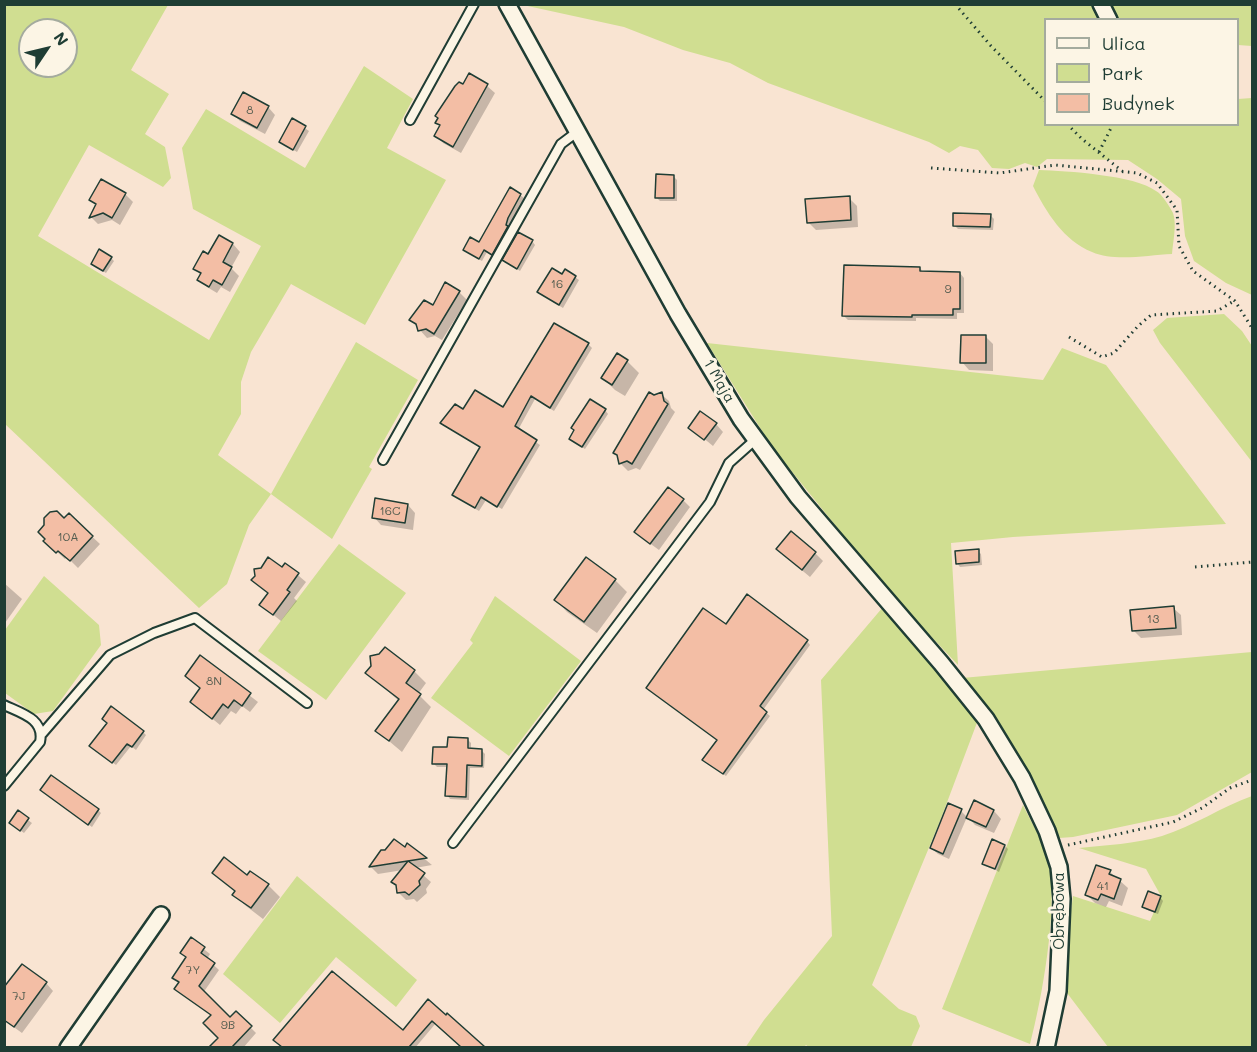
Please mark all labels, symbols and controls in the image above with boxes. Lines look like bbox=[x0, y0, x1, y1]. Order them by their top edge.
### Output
north arrow bbox=[18, 18, 78, 78]
legend bbox=[1044, 18, 1239, 126]
text: N bbox=[49, 28, 74, 50]
text: Ulica bbox=[1102, 31, 1146, 55]
text: Park bbox=[1102, 61, 1143, 85]
text: Budynek bbox=[1102, 91, 1175, 115]
house number: 8 bbox=[246, 103, 254, 117]
house number: 16 bbox=[551, 277, 563, 291]
house number: 9 bbox=[944, 282, 952, 296]
street label: 1 Maja bbox=[699, 356, 739, 406]
house number: 16C bbox=[379, 504, 401, 518]
house number: 10A bbox=[57, 530, 79, 544]
house number: 13 bbox=[1147, 612, 1159, 626]
house number: 8N bbox=[206, 674, 222, 688]
street label: Obrębowa bbox=[1050, 872, 1068, 950]
house number: 41 bbox=[1097, 879, 1109, 893]
house number: 7Y bbox=[186, 963, 200, 977]
house number: 7J bbox=[12, 989, 26, 1003]
house number: 9B bbox=[221, 1018, 235, 1032]

